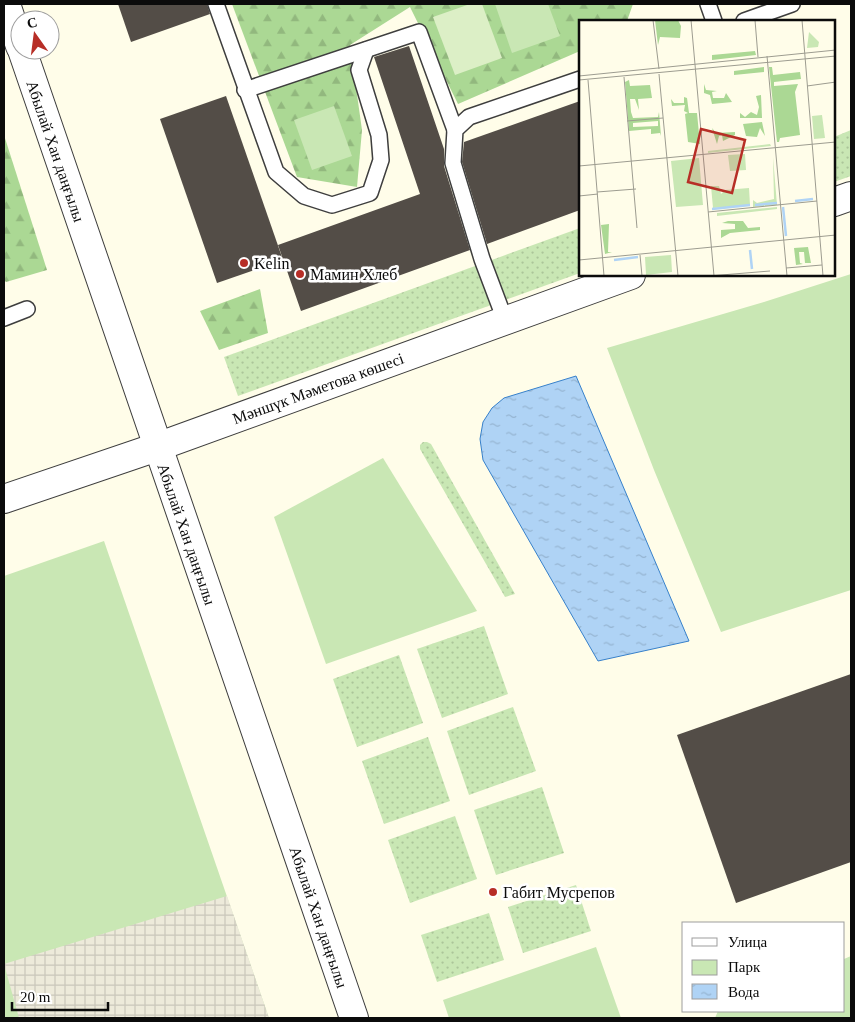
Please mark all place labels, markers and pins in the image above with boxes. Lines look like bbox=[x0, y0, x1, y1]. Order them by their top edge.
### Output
place label: Kelin bbox=[254, 255, 290, 272]
marker: Kelin bbox=[238, 257, 250, 269]
place label: Мамин Хлеб bbox=[310, 266, 397, 283]
marker: Мамин Хлеб bbox=[294, 268, 306, 280]
place label: Габит Мусрепов bbox=[503, 884, 615, 902]
marker: Габит Мусрепов bbox=[487, 886, 499, 898]

